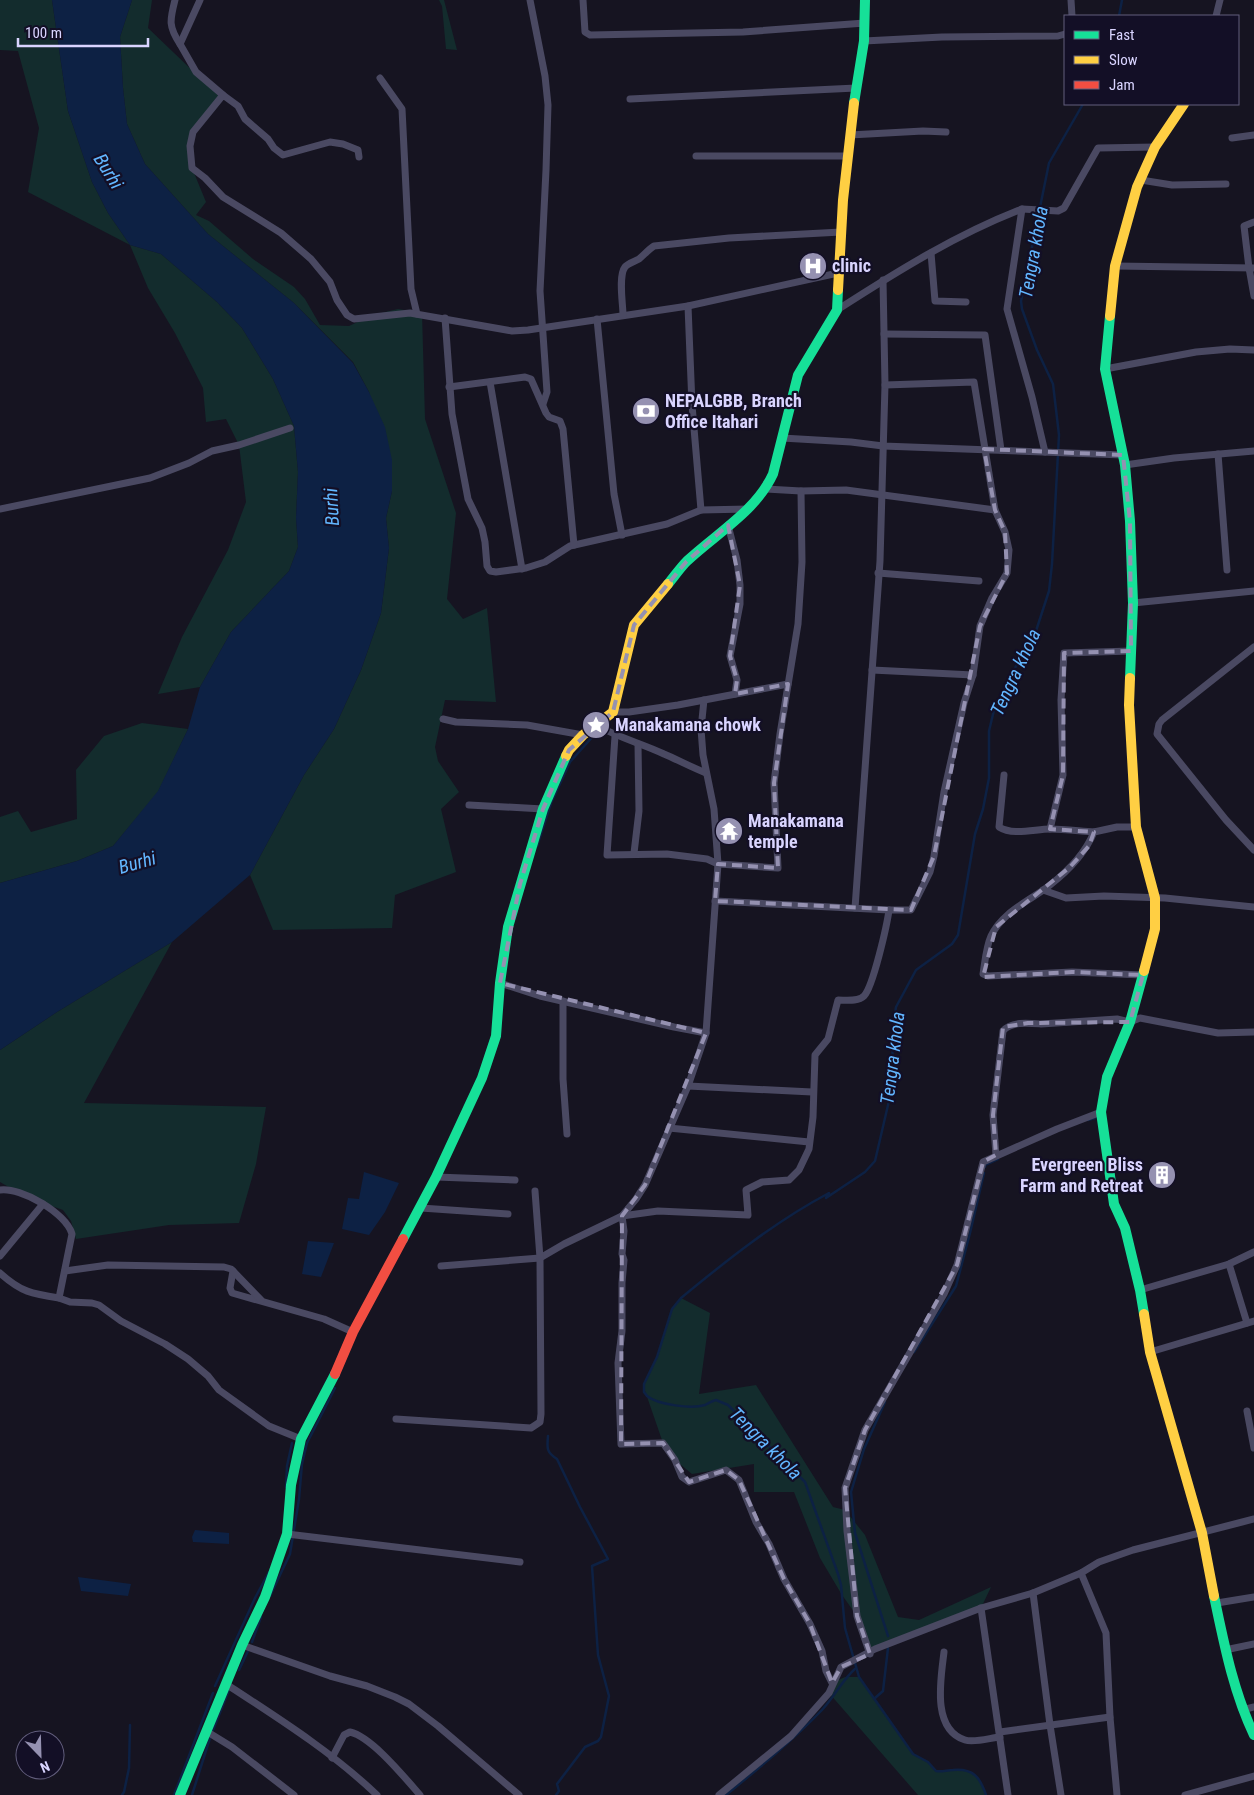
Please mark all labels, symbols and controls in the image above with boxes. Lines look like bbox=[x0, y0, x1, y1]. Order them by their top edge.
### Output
scale bar bbox=[18, 15, 148, 47]
legend bbox=[1064, 15, 1239, 105]
text: 100 m bbox=[25, 24, 62, 42]
text: Fast bbox=[1109, 26, 1134, 44]
text: Slow bbox=[1109, 51, 1138, 69]
text: Jam bbox=[1109, 76, 1135, 94]
water label: Burhi bbox=[89, 149, 129, 194]
water label: Tengra khola bbox=[1014, 204, 1053, 300]
hospital icon: clinic bbox=[798, 251, 828, 281]
place label: clinic bbox=[832, 255, 871, 276]
place label: NEPALGBB, Branch Office Itahari bbox=[665, 390, 802, 432]
bank icon: NEPALGBB, Branch Office Itahari bbox=[631, 396, 661, 426]
water label: Burhi bbox=[319, 487, 344, 526]
water label: Tengra khola bbox=[985, 625, 1046, 719]
place icon: Manakamana chowk bbox=[581, 710, 611, 740]
place label: Manakamana chowk bbox=[615, 714, 761, 735]
place label: Manakamana temple bbox=[748, 810, 844, 852]
temple icon: Manakamana temple bbox=[714, 816, 744, 846]
water label: Burhi bbox=[116, 846, 159, 879]
water label: Tengra khola bbox=[875, 1010, 910, 1106]
place label: Evergreen Bliss Farm and Retreat bbox=[1020, 1154, 1143, 1196]
building icon: Evergreen Bliss Farm and Retreat bbox=[1147, 1160, 1177, 1190]
water label: Tengra khola bbox=[725, 1402, 807, 1484]
north arrow bbox=[15, 1730, 65, 1780]
text: N bbox=[38, 1758, 52, 1776]

